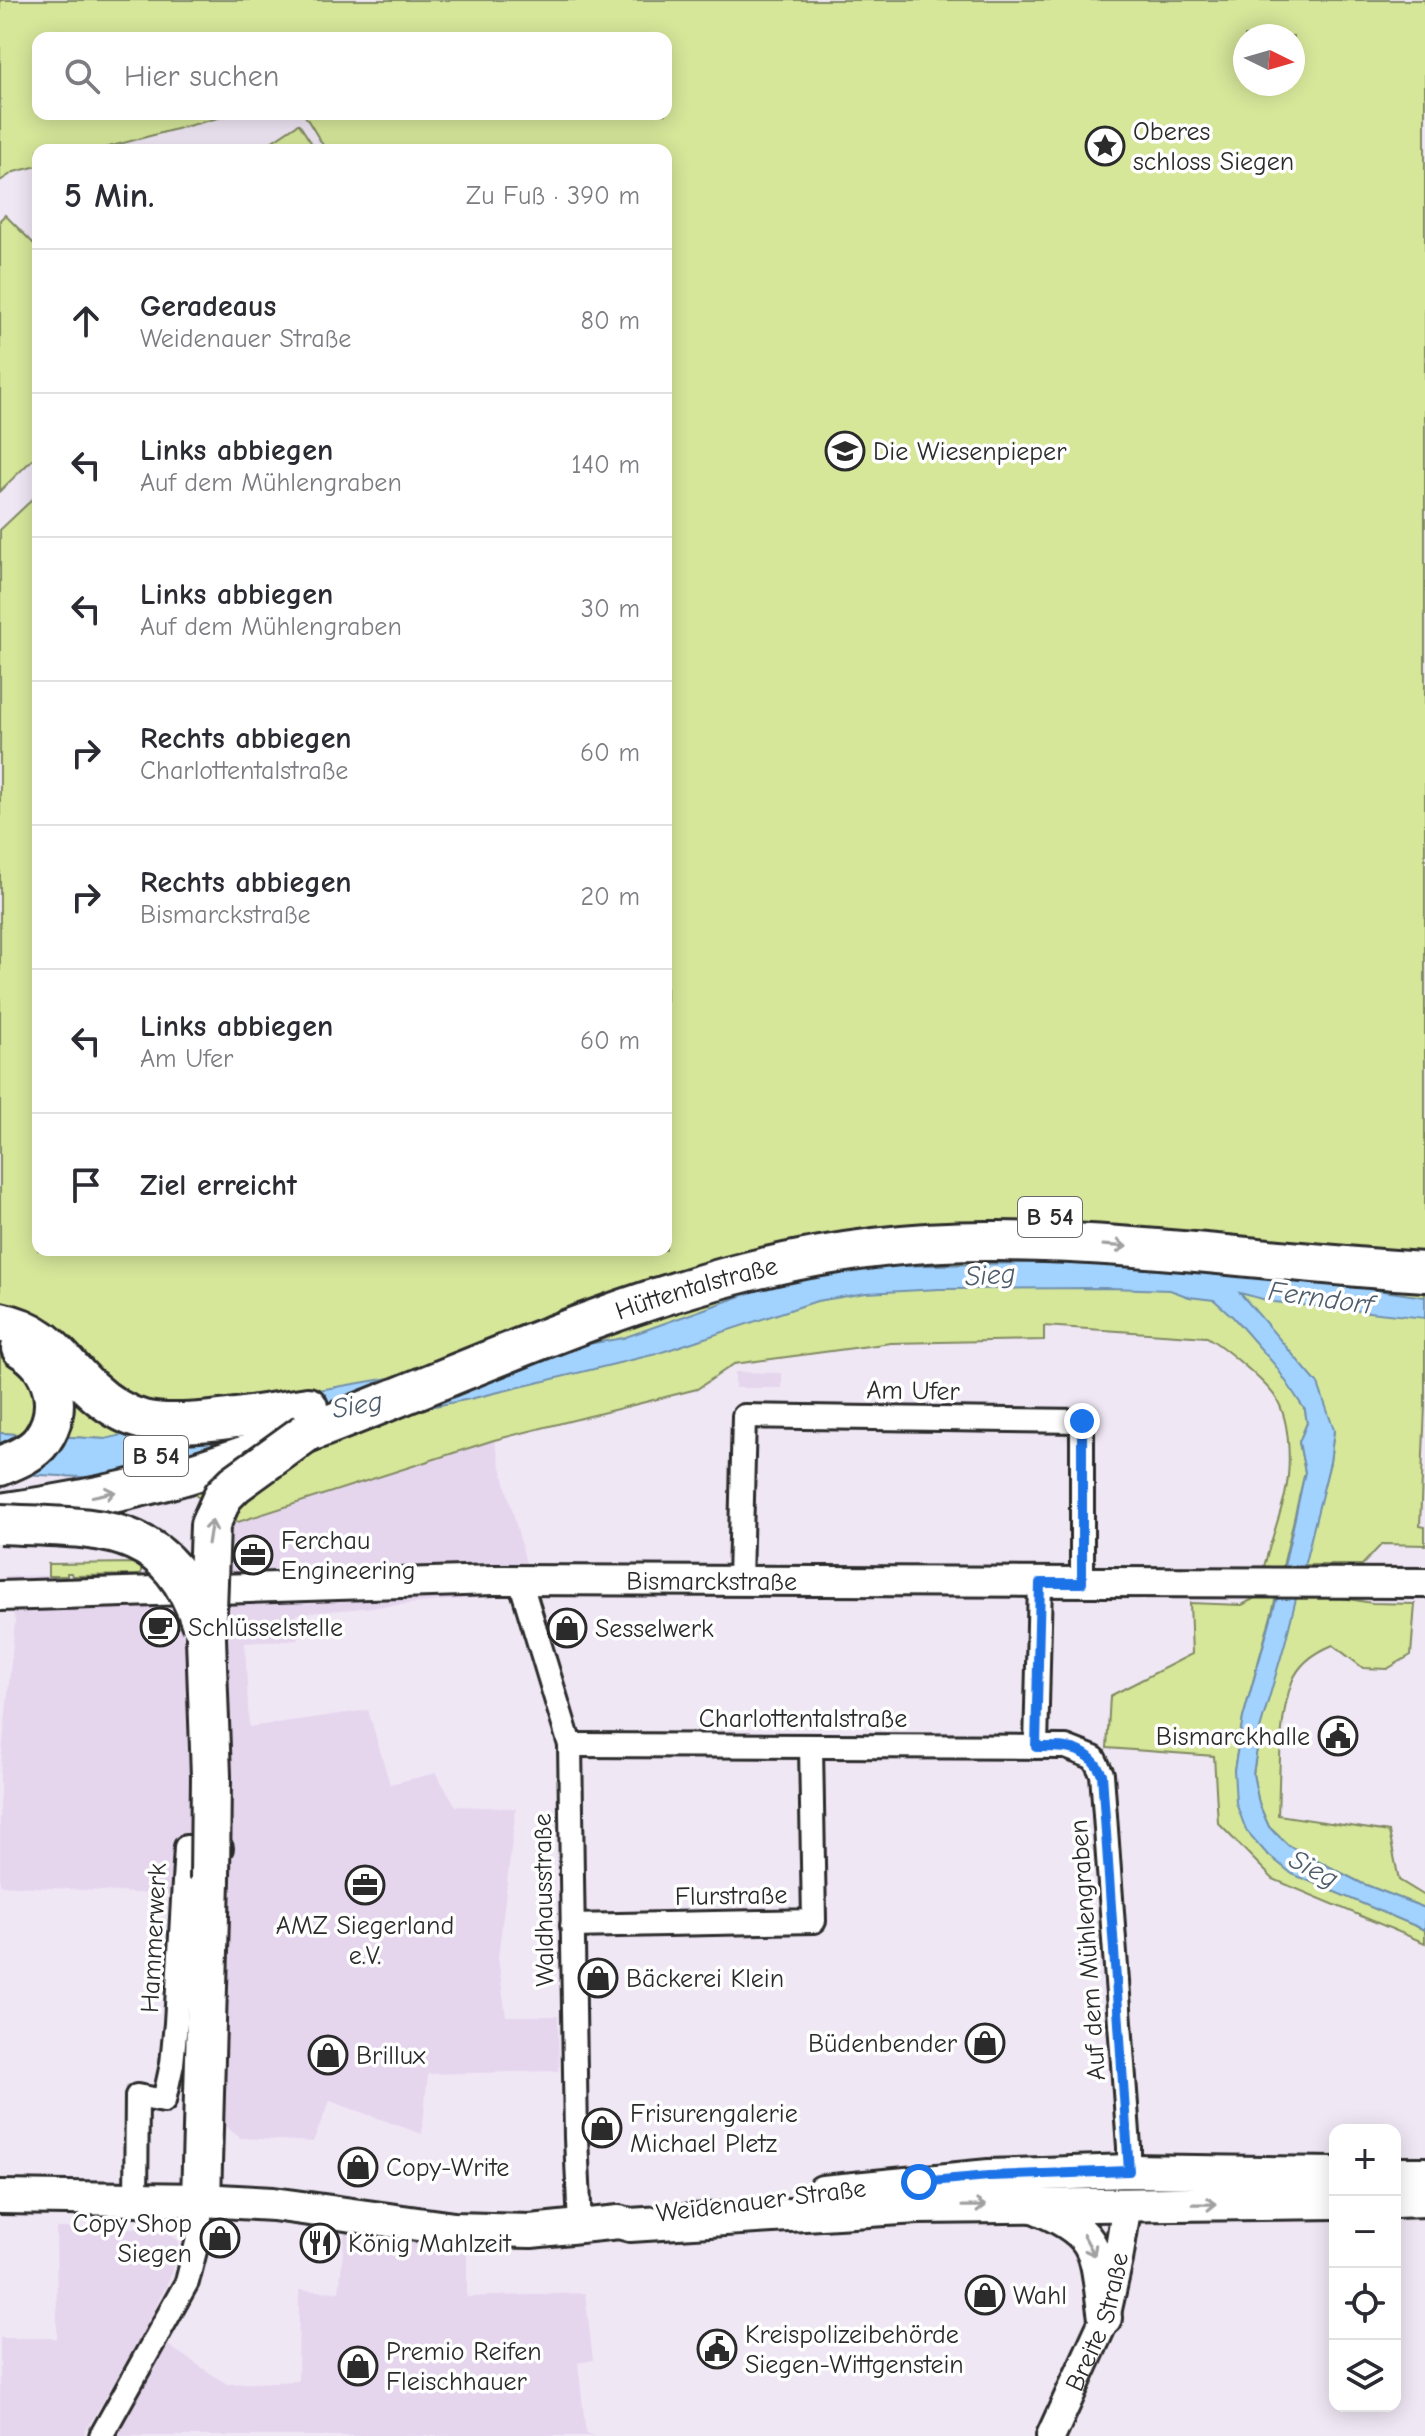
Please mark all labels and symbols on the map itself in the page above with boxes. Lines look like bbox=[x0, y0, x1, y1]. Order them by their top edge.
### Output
north arrow bbox=[1233, 24, 1305, 96]
place label: Oberes schloss Siegen bbox=[1133, 117, 1294, 177]
place icon: Oberes schloss Siegen bbox=[1084, 125, 1126, 167]
school or university icon: Die Wiesenpieper bbox=[824, 430, 866, 472]
place label: Die Wiesenpieper bbox=[873, 437, 1067, 467]
road number: B 54 bbox=[1018, 1197, 1082, 1237]
one-way arrow bbox=[1101, 1239, 1128, 1254]
street label: Hüttentalstraße bbox=[612, 1251, 781, 1327]
water label: Sieg bbox=[964, 1257, 1016, 1293]
water label: Ferndorf bbox=[1266, 1275, 1379, 1322]
street label: Am Ufer bbox=[866, 1375, 961, 1407]
water label: Sieg bbox=[330, 1385, 385, 1425]
route end bbox=[1064, 1403, 1100, 1439]
road number: B 54 bbox=[124, 1436, 188, 1476]
one-way arrow bbox=[91, 1486, 117, 1501]
one-way arrow bbox=[203, 1520, 218, 1545]
place label: Ferchau Engineering bbox=[281, 1526, 416, 1586]
office icon: Ferchau Engineering bbox=[232, 1534, 274, 1576]
street label: Bismarckstraße bbox=[626, 1566, 797, 1597]
cafe icon: Schlüsselstelle bbox=[139, 1606, 181, 1648]
shop icon: Sesselwerk bbox=[546, 1607, 588, 1649]
place label: Schlüsselstelle bbox=[188, 1613, 343, 1643]
place label: Sesselwerk bbox=[595, 1614, 714, 1644]
street label: Charlottentalstraße bbox=[699, 1704, 907, 1734]
public building icon: Bismarckhalle bbox=[1317, 1715, 1359, 1757]
place label: Bismarckhalle bbox=[1156, 1722, 1310, 1752]
street label: Waldhausstraße bbox=[527, 1813, 561, 1987]
street label: Auf dem Mühlengraben bbox=[1064, 1818, 1112, 2082]
water label: Sieg bbox=[1284, 1843, 1343, 1895]
street label: Hammerwerk bbox=[135, 1862, 173, 2014]
office icon: AMZ Siegerland e.V. bbox=[344, 1864, 386, 1906]
street label: Flurstraße bbox=[675, 1880, 788, 1912]
place label: AMZ Siegerland e.V. bbox=[276, 1911, 454, 1971]
shop icon: Bäckerei Klein bbox=[577, 1957, 619, 1999]
place label: Bäckerei Klein bbox=[626, 1964, 784, 1994]
shop icon: Büdenbender bbox=[964, 2022, 1006, 2064]
place label: Büdenbender bbox=[808, 2029, 958, 2059]
shop icon: Brillux bbox=[307, 2034, 349, 2076]
place label: Brillux bbox=[356, 2041, 426, 2071]
place label: Frisurengalerie Michael Pletz bbox=[630, 2099, 798, 2159]
shop icon: Frisurengalerie Michael Pletz bbox=[581, 2107, 623, 2149]
shop icon: Copy-Write bbox=[337, 2146, 379, 2188]
place label: Copy-Write bbox=[386, 2153, 509, 2183]
route start bbox=[901, 2164, 937, 2200]
street label: Weidenauer Straße bbox=[654, 2173, 868, 2229]
one-way arrow bbox=[1191, 2196, 1218, 2212]
one-way arrow bbox=[960, 2198, 987, 2213]
place label: Copy Shop Siegen bbox=[72, 2209, 192, 2269]
shop icon: Copy Shop Siegen bbox=[199, 2217, 241, 2259]
restaurant icon: König Mahlzeit bbox=[299, 2222, 341, 2264]
place label: König Mahlzeit bbox=[348, 2229, 513, 2259]
one-way arrow bbox=[1082, 2233, 1098, 2256]
street label: Breite Straße bbox=[1060, 2251, 1135, 2396]
shop icon: Wahl bbox=[964, 2274, 1006, 2316]
place label: Wahl bbox=[1013, 2281, 1067, 2311]
place label: Kreispolizeibehörde Siegen-Wittgenstein bbox=[745, 2320, 964, 2380]
public building icon: Kreispolizeibehörde Siegen-Wittgenstein bbox=[696, 2328, 738, 2370]
place label: Premio Reifen Fleischhauer bbox=[386, 2337, 542, 2397]
shop icon: Premio Reifen Fleischhauer bbox=[337, 2345, 379, 2387]

